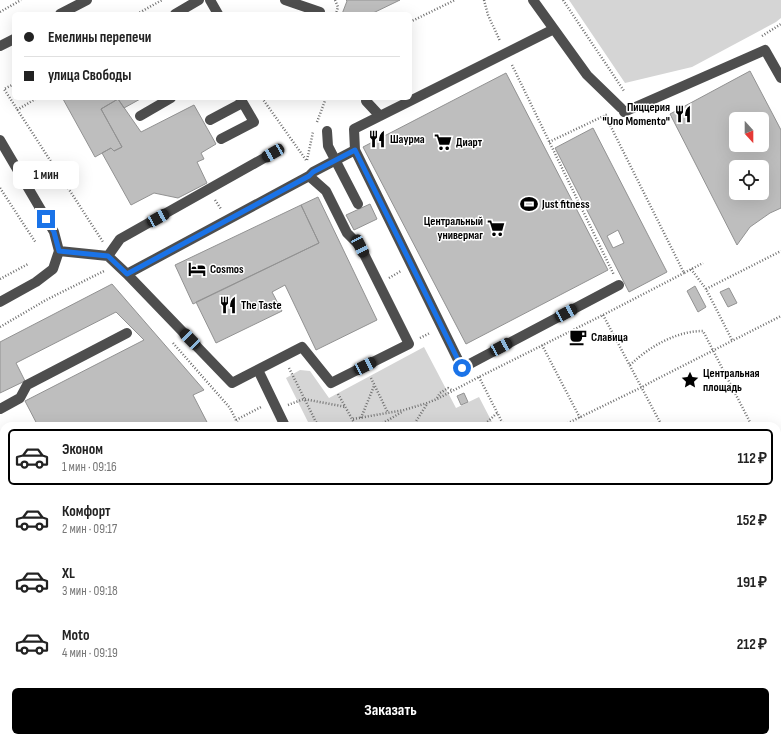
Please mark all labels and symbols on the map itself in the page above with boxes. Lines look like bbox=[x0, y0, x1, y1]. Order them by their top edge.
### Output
place label: Пиццерия "Uno Momento" bbox=[603, 100, 670, 129]
restaurant icon: Пиццерия "Uno Momento" bbox=[673, 104, 693, 124]
north arrow bbox=[729, 112, 769, 152]
restaurant icon: Шаурма bbox=[367, 129, 387, 149]
place label: Шаурма bbox=[390, 132, 425, 147]
supermarket icon: Диарт bbox=[433, 132, 453, 152]
place label: Диарт bbox=[456, 135, 483, 150]
car bbox=[260, 142, 286, 164]
callout: 1 мин bbox=[13, 161, 79, 189]
sports icon: Just fitness bbox=[519, 194, 539, 214]
place label: Just fitness bbox=[541, 197, 590, 212]
car bbox=[145, 207, 171, 229]
route end bbox=[37, 210, 55, 228]
place label: Центральный универмаг bbox=[424, 214, 483, 243]
supermarket icon: Центральный универмаг bbox=[486, 218, 506, 238]
car bbox=[349, 233, 371, 259]
hotel icon: Cosmos bbox=[187, 259, 207, 279]
place label: Cosmos bbox=[210, 262, 244, 277]
restaurant icon: The Taste bbox=[218, 295, 238, 315]
place label: The Taste bbox=[241, 298, 282, 313]
car bbox=[553, 302, 579, 324]
car bbox=[177, 326, 203, 352]
cafe icon: Славица bbox=[568, 327, 588, 347]
place label: Славица bbox=[591, 330, 628, 345]
car bbox=[488, 336, 514, 358]
car bbox=[352, 355, 378, 377]
route start bbox=[453, 359, 471, 377]
place label: Центральная площадь bbox=[703, 366, 760, 395]
place icon: Центральная площадь bbox=[680, 370, 700, 390]

